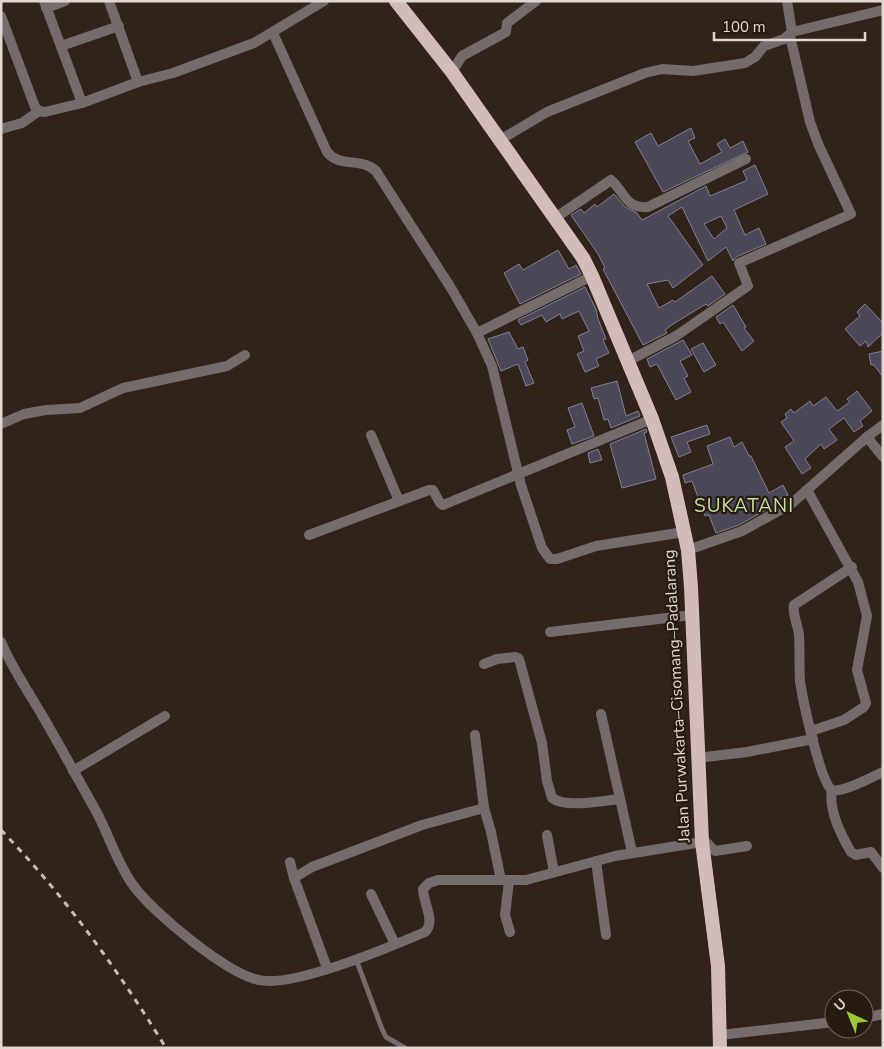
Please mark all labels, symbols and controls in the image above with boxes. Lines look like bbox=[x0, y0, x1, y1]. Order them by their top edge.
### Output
scale bar bbox=[714, 10, 865, 42]
text: 100 m bbox=[722, 17, 766, 37]
district label: SUKATANI bbox=[694, 493, 794, 519]
street label: Jalan Purwakarta–Cisomang–Padalarang bbox=[658, 549, 696, 844]
north arrow bbox=[824, 989, 874, 1039]
text: U bbox=[830, 995, 851, 1015]

